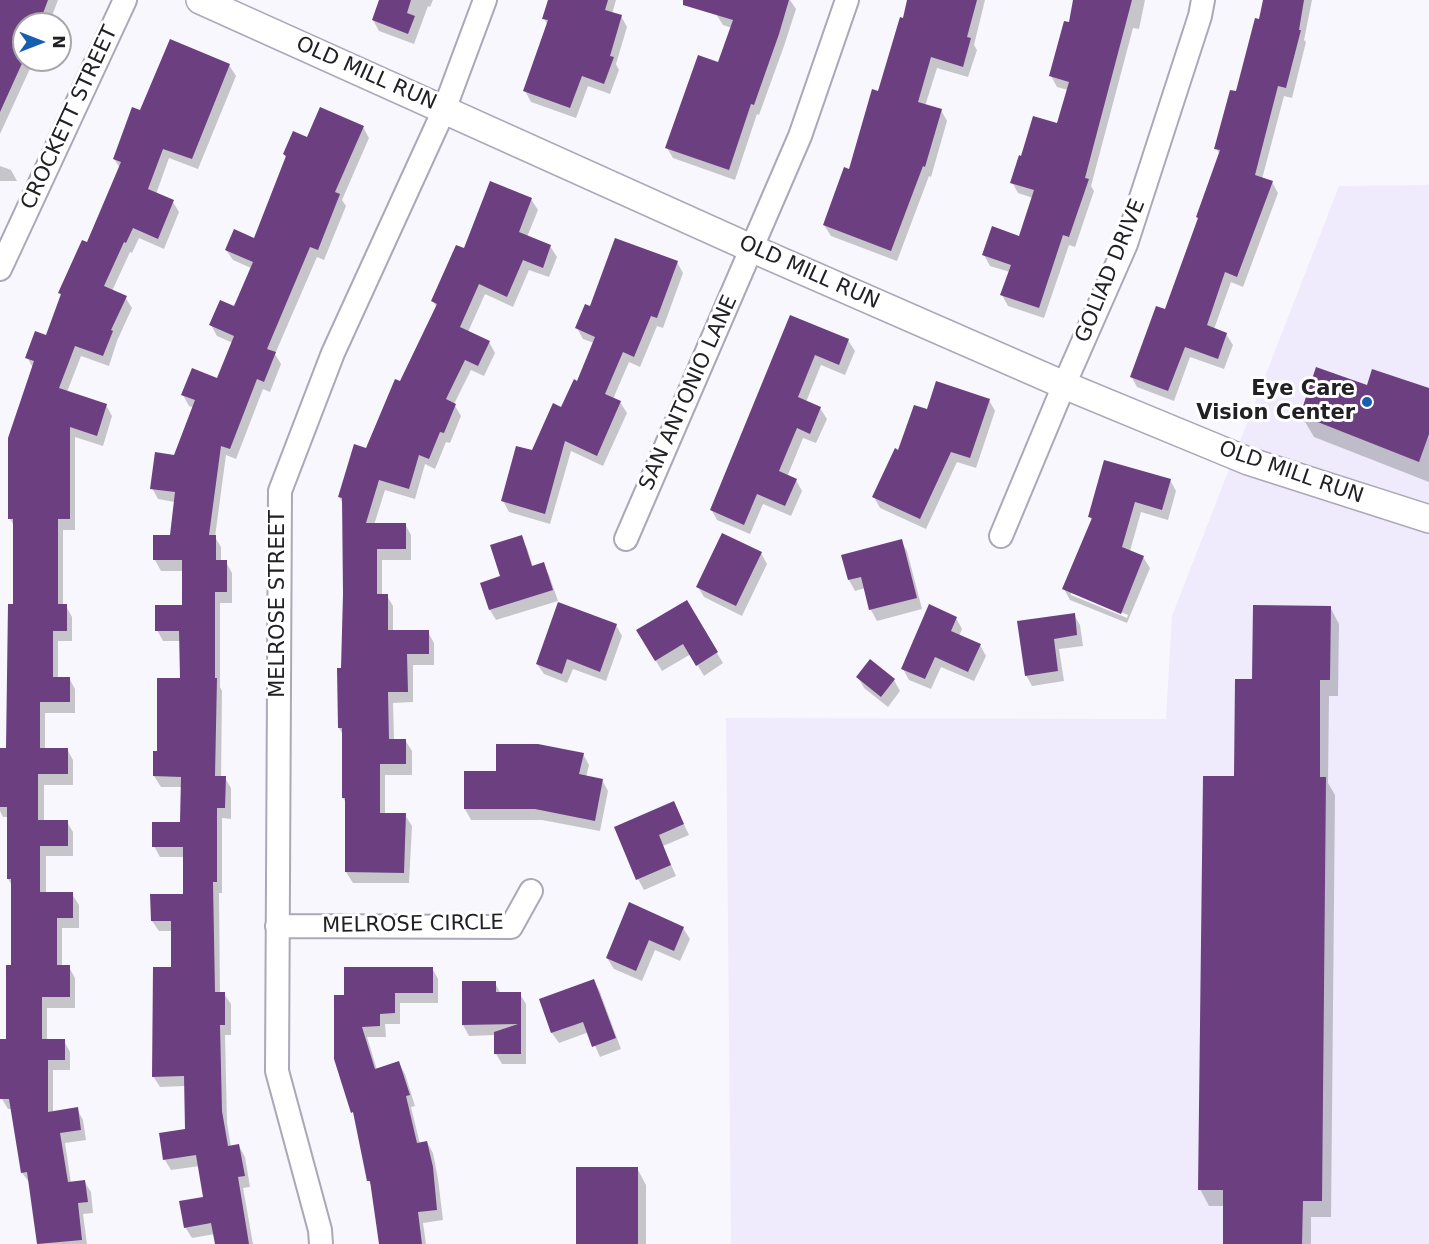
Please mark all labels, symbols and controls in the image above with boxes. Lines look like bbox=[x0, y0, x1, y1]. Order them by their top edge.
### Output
north arrow bbox=[12, 12, 72, 72]
street label: CROCKETT STREET bbox=[16, 22, 124, 214]
street label: OLD MILL RUN bbox=[292, 32, 440, 116]
text: N bbox=[49, 35, 68, 49]
street label: GOLIAD DRIVE bbox=[1071, 196, 1151, 346]
street label: OLD MILL RUN bbox=[735, 231, 883, 315]
street label: SAN ANTONIO LANE bbox=[635, 292, 743, 494]
place label: Eye Care Vision Center bbox=[1196, 377, 1355, 427]
marker: Eye Care Vision Center bbox=[1360, 395, 1374, 409]
street label: OLD MILL RUN bbox=[1215, 436, 1367, 510]
street label: MELROSE STREET bbox=[266, 510, 292, 698]
street label: MELROSE CIRCLE bbox=[322, 911, 504, 939]

